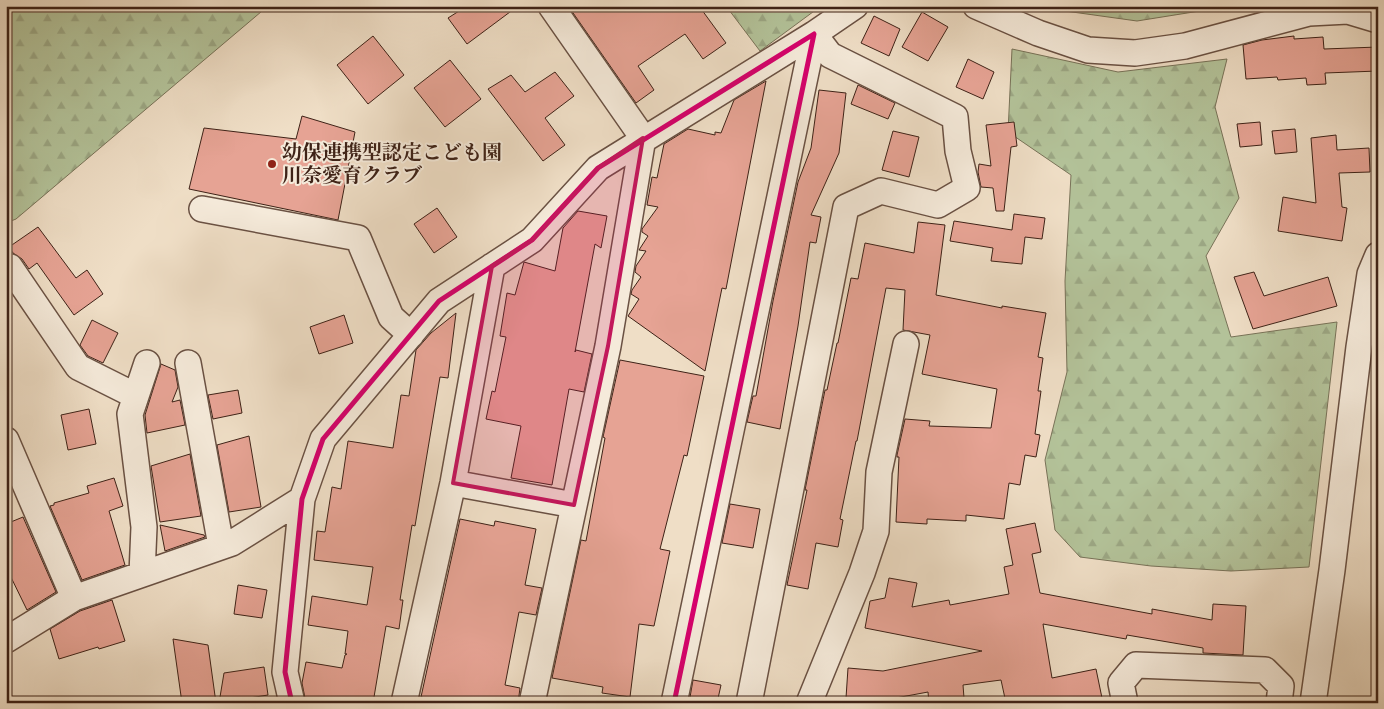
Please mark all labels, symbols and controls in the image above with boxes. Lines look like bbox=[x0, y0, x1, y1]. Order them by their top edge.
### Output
place label: 幼保連携型認定こども園 川奈愛育クラブ bbox=[282, 141, 502, 189]
marker: 幼保連携型認定こども園 川奈愛育クラブ bbox=[266, 158, 278, 170]

